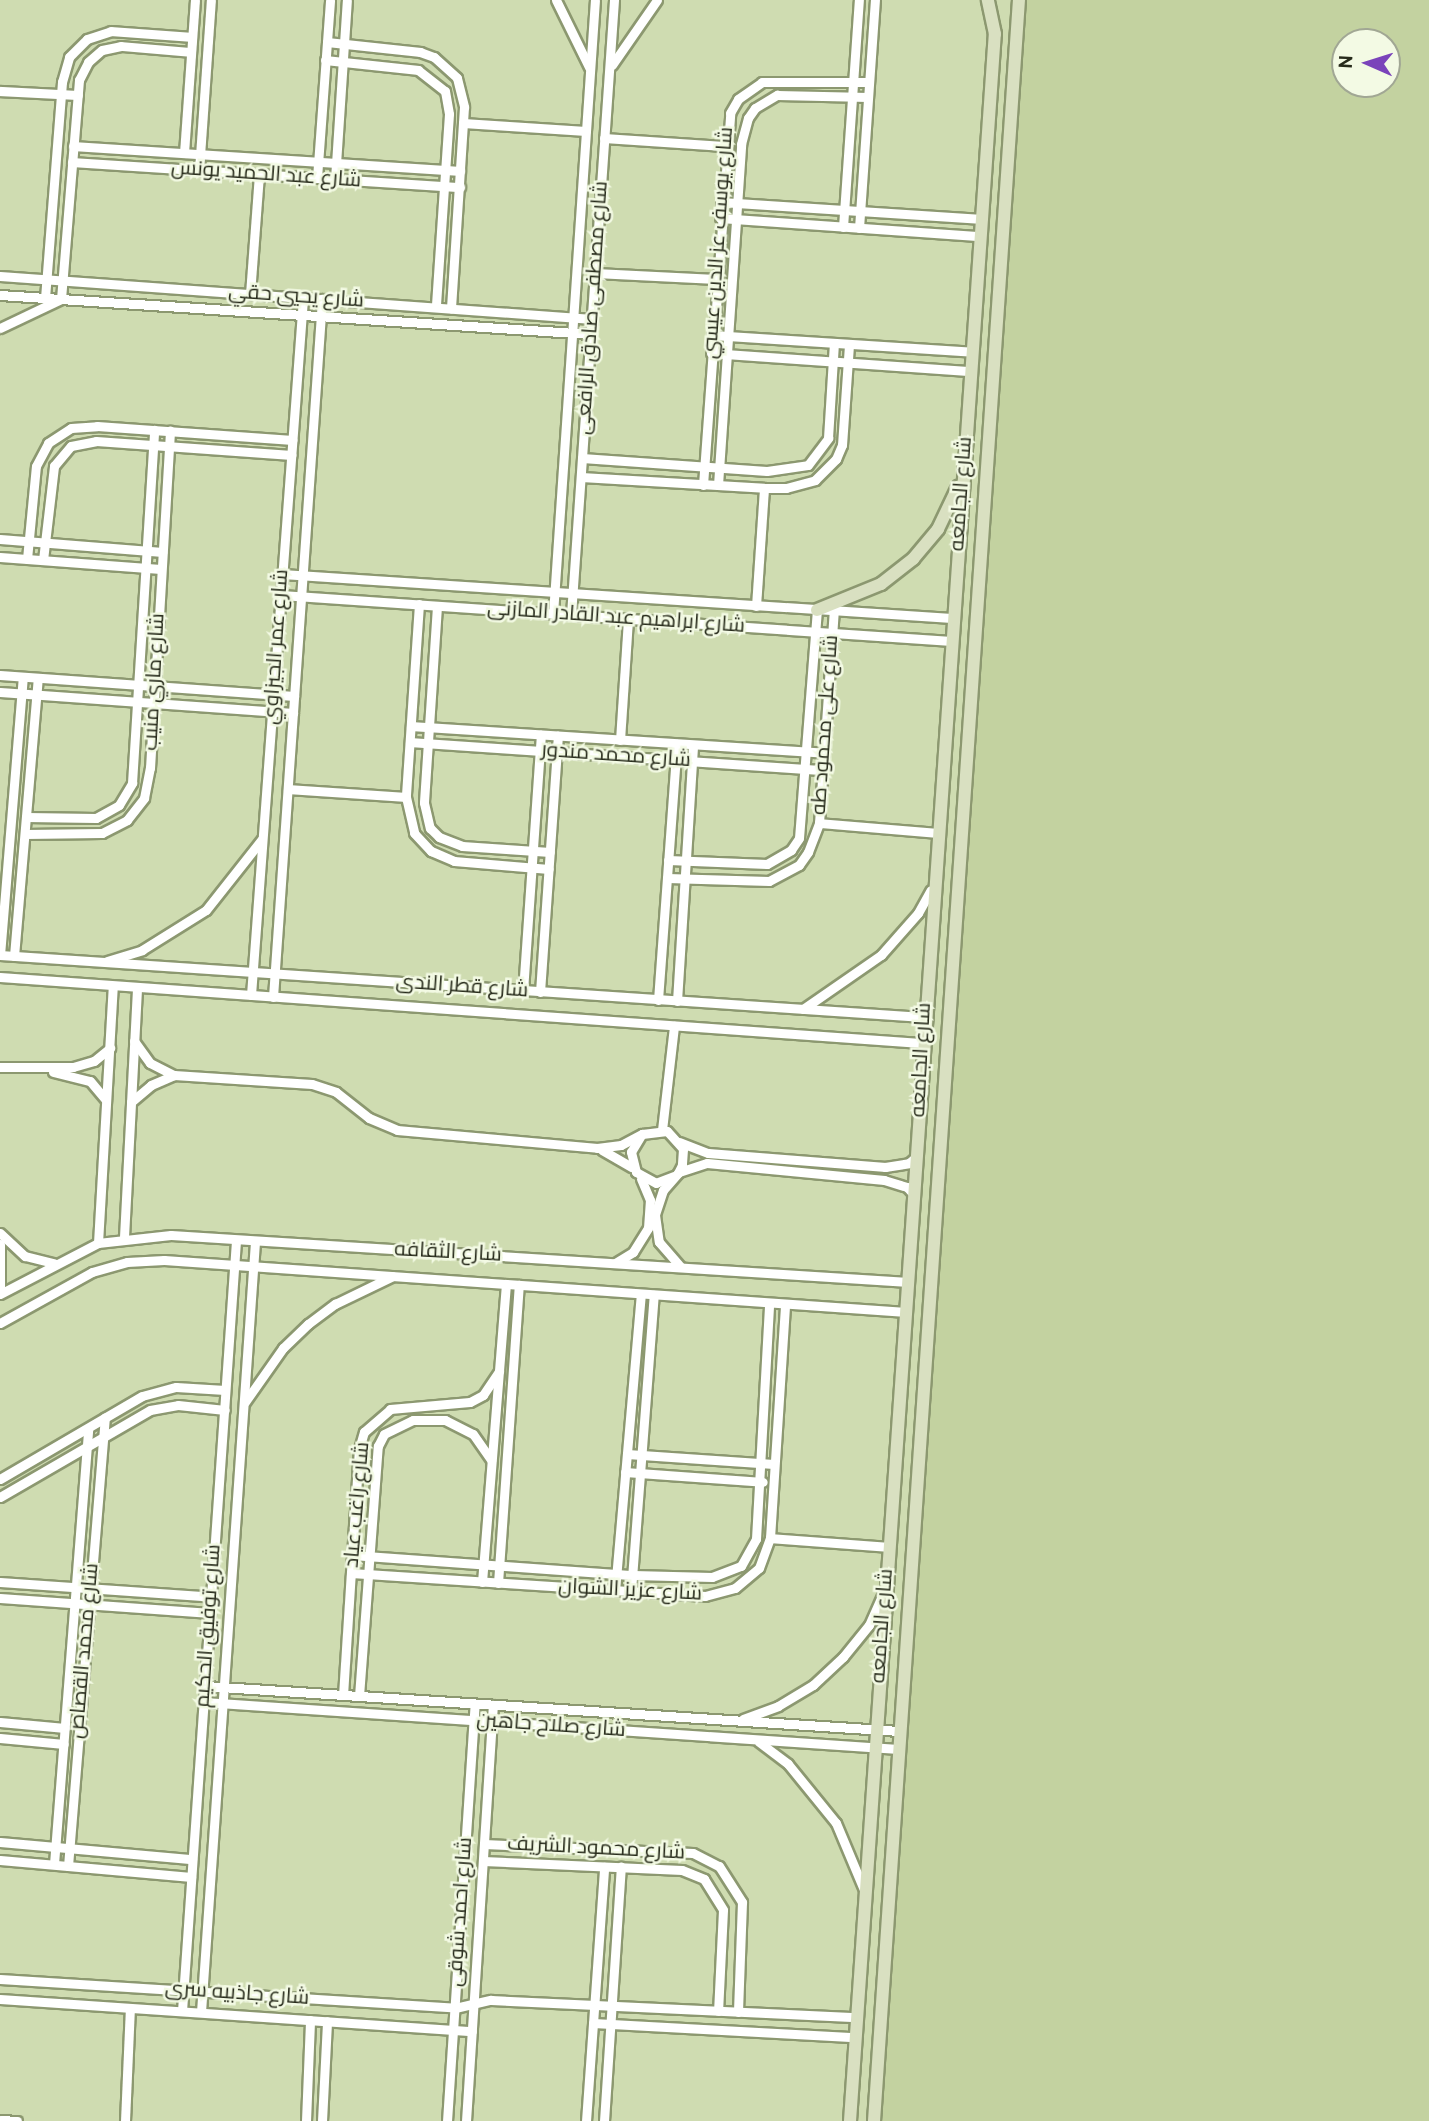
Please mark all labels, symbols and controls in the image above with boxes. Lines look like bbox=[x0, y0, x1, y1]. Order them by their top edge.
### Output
north arrow bbox=[1331, 28, 1401, 98]
text: N bbox=[1335, 55, 1359, 69]
street label: شارع يوسف عز الدين عيسي bbox=[698, 126, 740, 360]
street label: شارع عبد الحميد يونس bbox=[170, 156, 362, 194]
street label: شارع مصطفى صادق الرافعى bbox=[572, 180, 614, 436]
street label: شارع يحيي حقي bbox=[227, 280, 365, 314]
street label: شارع الجامعه bbox=[945, 436, 979, 552]
street label: شارع عمر الجيزاوي bbox=[259, 568, 295, 726]
street label: شارع ابراهيم عبد القادر المازنى bbox=[486, 596, 746, 640]
street label: شارع ماري منيب bbox=[139, 613, 171, 751]
street label: شارع على محمود طه bbox=[807, 634, 845, 816]
street label: شارع محمد مندور bbox=[540, 738, 692, 774]
street label: شارع قطر الندى bbox=[395, 970, 529, 1004]
street label: شارع الجامعه bbox=[906, 1002, 938, 1118]
street label: شارع الثقافه bbox=[394, 1238, 502, 1268]
street label: شارع راغب عياد bbox=[340, 1441, 376, 1569]
street label: شارع توفيق الحكيم bbox=[191, 1543, 227, 1709]
street label: شارع محمد القصاص bbox=[65, 1562, 105, 1740]
street label: شارع الجامعه bbox=[866, 1568, 900, 1684]
street label: شارع عزيز الشوان bbox=[557, 1575, 703, 1607]
street label: شارع صلاح جاهين bbox=[476, 1708, 626, 1744]
street label: شارع محمود الشريف bbox=[506, 1832, 686, 1866]
street label: شارع احمد شوقى bbox=[443, 1836, 479, 1988]
street label: شارع جاذبيه سرى bbox=[164, 1976, 310, 2012]

